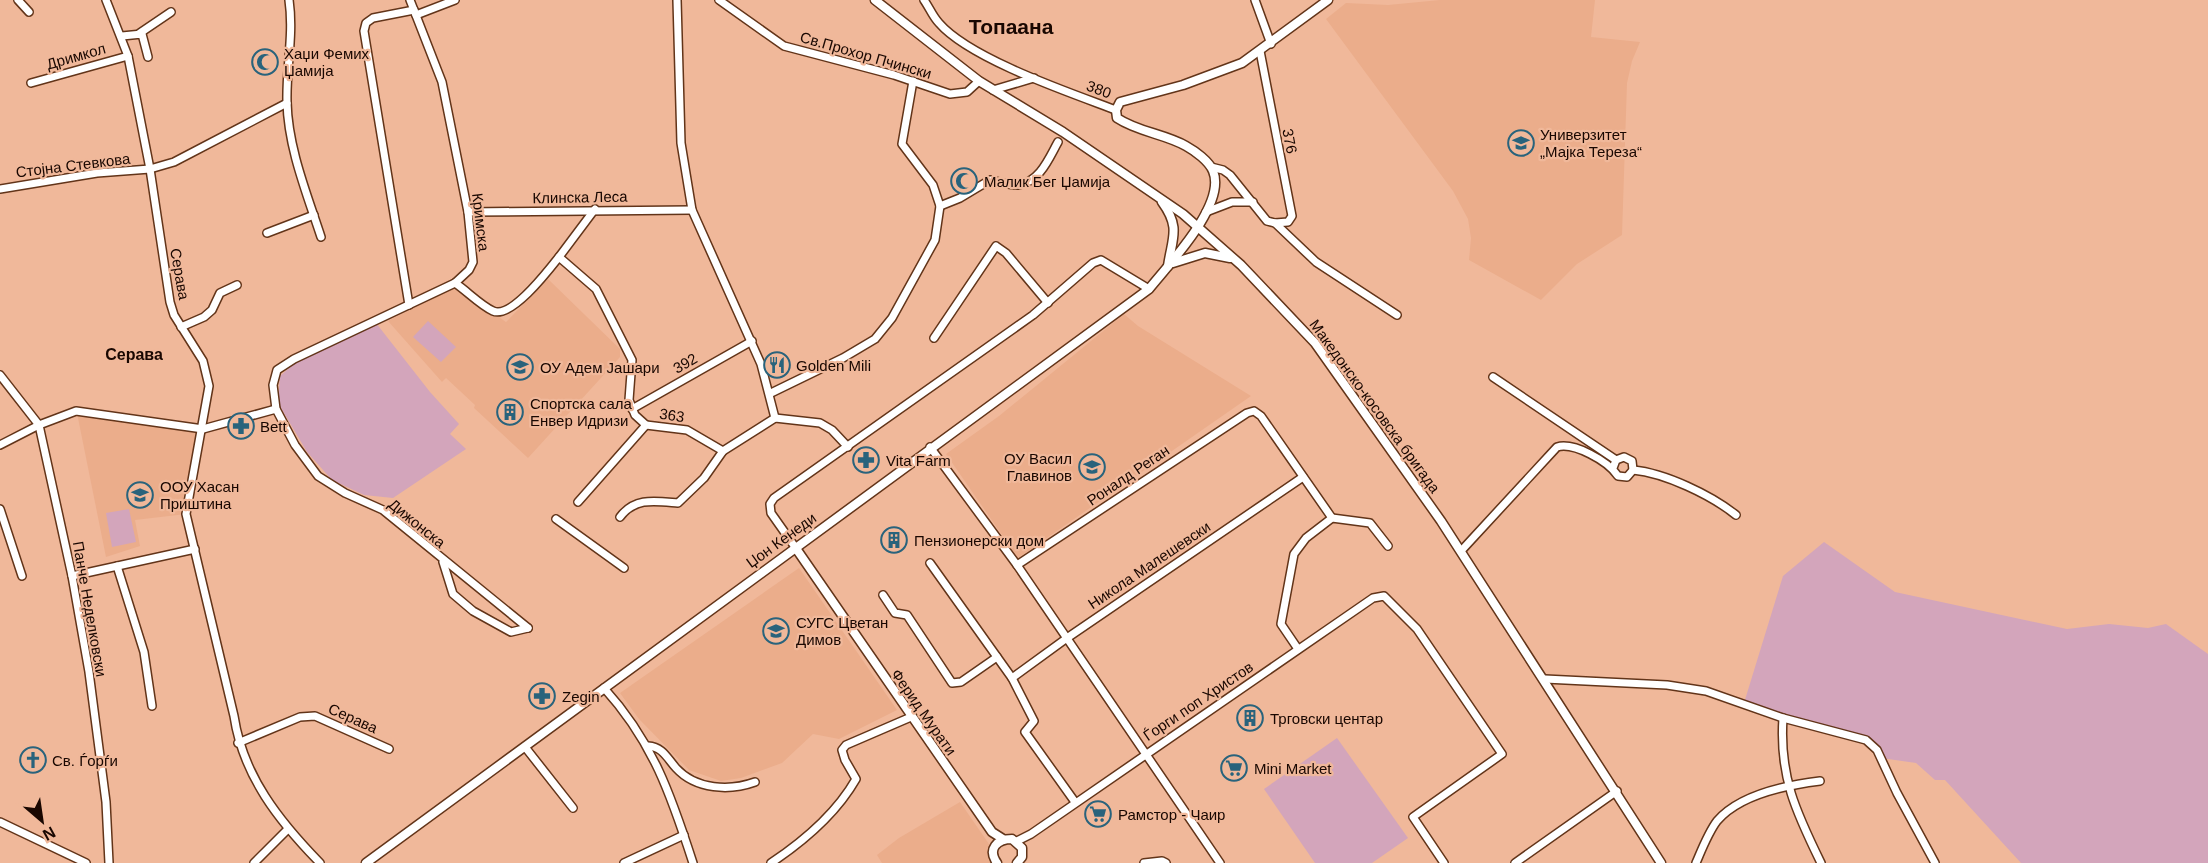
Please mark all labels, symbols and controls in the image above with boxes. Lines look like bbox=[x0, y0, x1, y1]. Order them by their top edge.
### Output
district label: Топаана bbox=[969, 15, 1054, 38]
street label: Св.Прохор Пчински bbox=[798, 28, 934, 82]
street label: Дримкол bbox=[44, 39, 108, 73]
place label: Хаџи Фемих Џамија bbox=[284, 45, 370, 79]
mosque icon: Хаџи Фемих Џамија bbox=[250, 47, 280, 77]
street label: 380 bbox=[1084, 77, 1114, 101]
place label: Универзитет „Мајка Тереза“ bbox=[1540, 126, 1642, 160]
street label: 376 bbox=[1279, 127, 1301, 155]
school or university icon: Универзитет „Мајка Тереза“ bbox=[1506, 128, 1536, 158]
street label: Стојна Стевкова bbox=[15, 149, 132, 180]
mosque icon: Малик Бег Џамија bbox=[949, 166, 979, 196]
place label: Малик Бег Џамија bbox=[984, 173, 1111, 190]
street label: Клинска Леса bbox=[532, 188, 628, 206]
street label: Кримска bbox=[469, 192, 493, 253]
street label: Серава bbox=[167, 247, 193, 302]
street label: Македонско-косовска бригада bbox=[1306, 316, 1444, 497]
district label: Серава bbox=[105, 346, 163, 363]
street label: 392 bbox=[670, 349, 700, 377]
restaurant icon: Golden Mili bbox=[762, 350, 792, 380]
school or university icon: ОУ Адем Јашари bbox=[505, 352, 535, 382]
place label: Golden Mili bbox=[796, 357, 871, 374]
place label: ОУ Адем Јашари bbox=[540, 359, 660, 376]
place label: Спортска сала Енвер Идризи bbox=[530, 395, 633, 429]
building icon: Спортска сала Енвер Идризи bbox=[495, 397, 525, 427]
street label: 363 bbox=[658, 405, 686, 425]
pharmacy icon: Bett bbox=[226, 411, 256, 441]
place label: Bett bbox=[260, 418, 288, 435]
street label: Роналд Реган bbox=[1084, 441, 1172, 509]
pharmacy icon: Vita Farm bbox=[851, 445, 881, 475]
place label: ОУ Васил Главинов bbox=[1004, 450, 1072, 484]
place label: Vita Farm bbox=[886, 452, 951, 469]
school or university icon: ОУ Васил Главинов bbox=[1077, 452, 1107, 482]
place label: ООУ Хасан Приштина bbox=[160, 478, 239, 512]
school or university icon: ООУ Хасан Приштина bbox=[125, 480, 155, 510]
street label: Дижонска bbox=[385, 495, 449, 551]
street label: Џон Кенеди bbox=[743, 509, 819, 571]
street label: Никола Малешевски bbox=[1085, 518, 1213, 612]
building icon: Пензионерски дом bbox=[879, 525, 909, 555]
place label: Пензионерски дом bbox=[914, 532, 1044, 549]
street label: Панче Неделковски bbox=[70, 540, 110, 678]
place label: СУГС Цветан Димов bbox=[796, 614, 888, 648]
school or university icon: СУГС Цветан Димов bbox=[761, 616, 791, 646]
street label: Ѓорги поп Христов bbox=[1140, 658, 1256, 744]
street label: Ферид Мурати bbox=[888, 666, 960, 758]
pharmacy icon: Zegin bbox=[527, 681, 557, 711]
place label: Zegin bbox=[562, 688, 600, 705]
street label: Серава bbox=[326, 700, 381, 737]
building icon: Трговски центар bbox=[1235, 703, 1265, 733]
place label: Трговски центар bbox=[1270, 710, 1383, 727]
church icon: Св. Ѓорѓи bbox=[18, 745, 48, 775]
place label: Св. Ѓорѓи bbox=[52, 752, 118, 769]
supermarket icon: Mini Market bbox=[1219, 753, 1249, 783]
place label: Mini Market bbox=[1254, 760, 1332, 777]
north arrow bbox=[12, 791, 72, 851]
supermarket icon: Рамстор - Чаир bbox=[1083, 799, 1113, 829]
place label: Рамстор - Чаир bbox=[1118, 806, 1225, 823]
text: N bbox=[40, 823, 58, 844]

